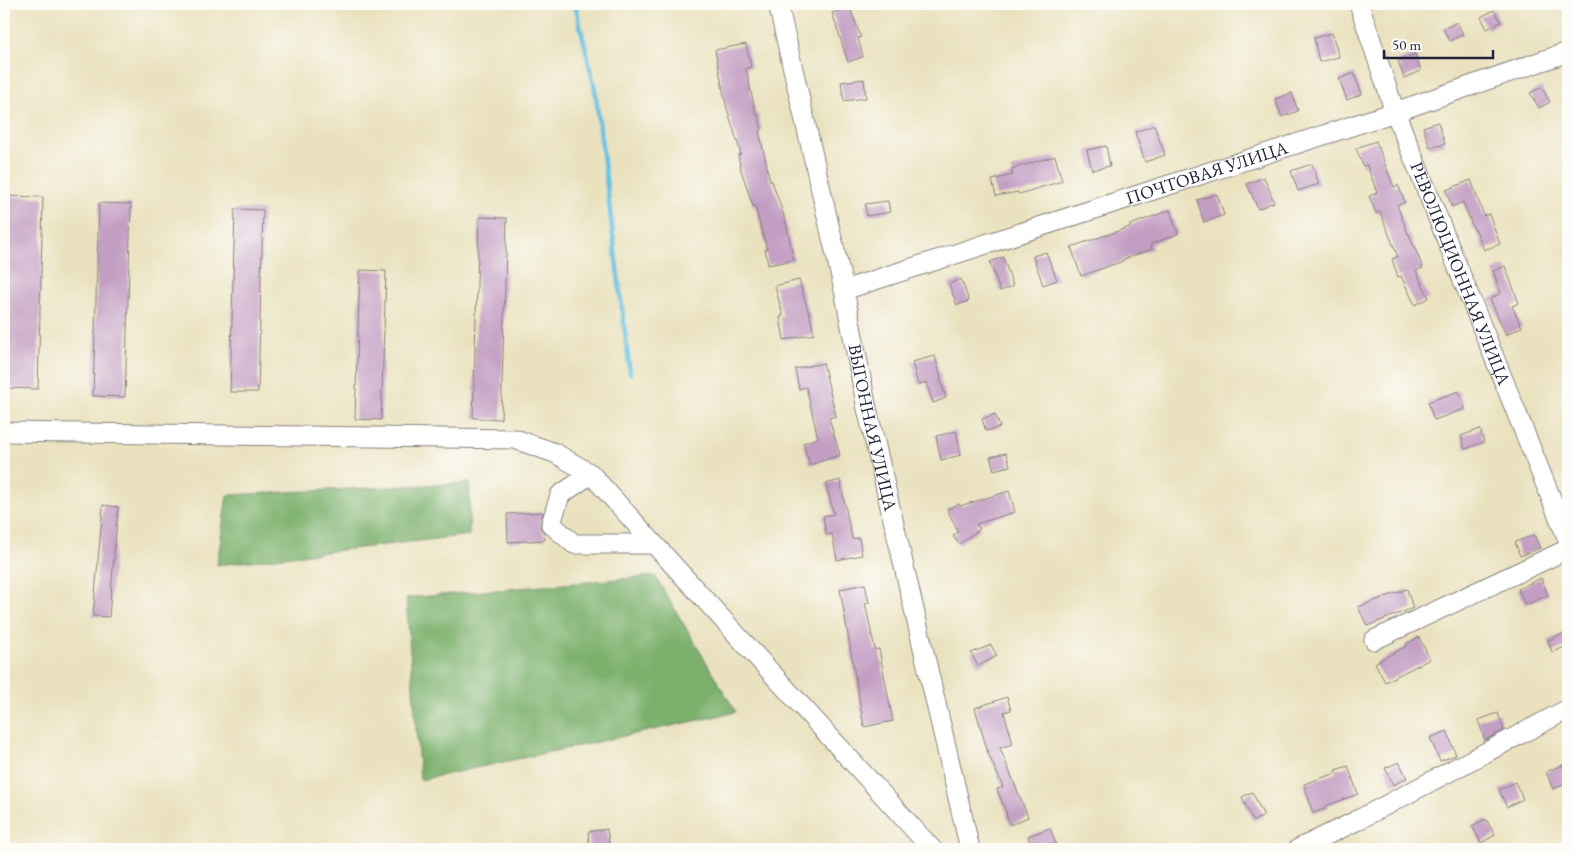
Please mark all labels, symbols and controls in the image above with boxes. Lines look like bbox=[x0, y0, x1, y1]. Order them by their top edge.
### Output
scale bar bbox=[1384, 28, 1493, 60]
text: 50 m bbox=[1392, 35, 1421, 54]
street label: ПОЧТОВАЯ УЛИЦА bbox=[1122, 135, 1291, 209]
street label: РЕВОЛЮЦИОННАЯ УЛИЦА bbox=[1405, 158, 1516, 389]
street label: ВЫГОННАЯ УЛИЦА bbox=[844, 342, 903, 514]

